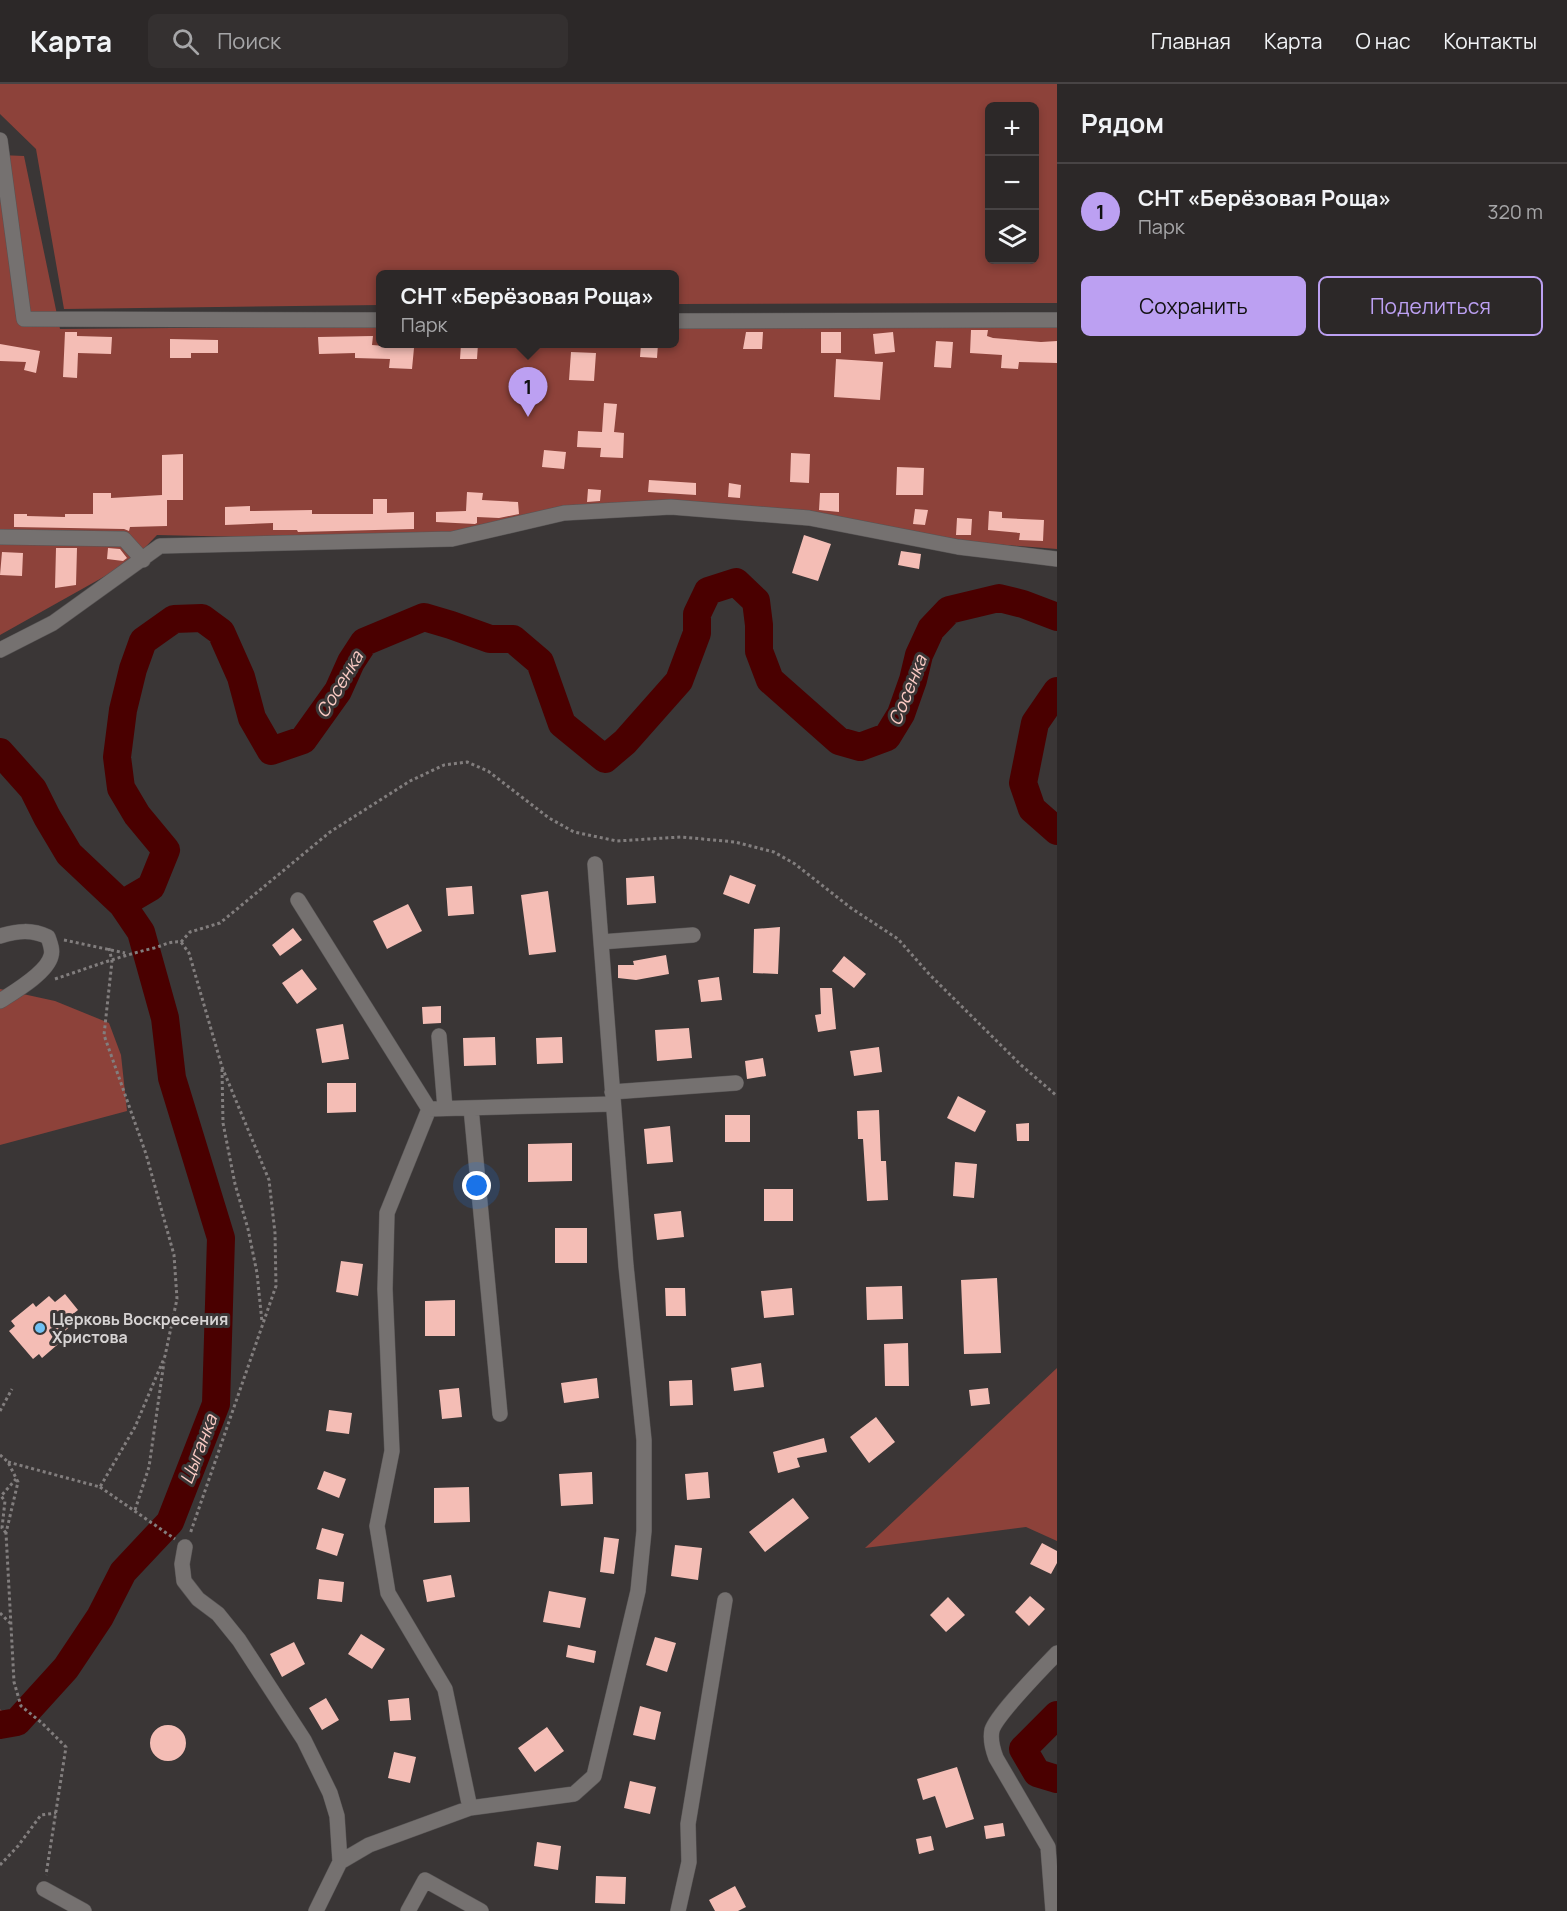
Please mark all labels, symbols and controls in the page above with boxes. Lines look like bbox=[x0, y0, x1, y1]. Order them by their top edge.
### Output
search box bbox=[148, 14, 568, 68]
text: Карта bbox=[30, 22, 112, 60]
icon: search bbox=[169, 25, 202, 58]
text: Поиск bbox=[217, 26, 281, 56]
text: Главная bbox=[1151, 27, 1231, 55]
text: Карта bbox=[1264, 27, 1322, 55]
text: О нас bbox=[1355, 27, 1411, 55]
text: Контакты bbox=[1444, 27, 1537, 55]
map controls bbox=[985, 102, 1039, 264]
button: + bbox=[985, 102, 1039, 156]
text: Рядом bbox=[1081, 105, 1164, 141]
button: − bbox=[985, 156, 1039, 210]
text: СНТ «Берёзовая Роща» bbox=[1138, 183, 1391, 213]
text: 1 bbox=[1096, 198, 1105, 225]
text: 320 m bbox=[1487, 198, 1543, 225]
button: layers bbox=[985, 210, 1039, 264]
text: Парк bbox=[1138, 213, 1185, 240]
popup bbox=[376, 270, 679, 348]
button: Сохранить bbox=[1081, 276, 1306, 336]
button: Поделиться bbox=[1318, 276, 1543, 336]
text: СНТ «Берёзовая Роща» bbox=[401, 281, 654, 311]
text: Парк bbox=[401, 311, 448, 338]
pin: 1 bbox=[508, 368, 548, 417]
water label: Сосенка bbox=[310, 645, 369, 722]
water label: Сосенка bbox=[882, 650, 932, 729]
your location bbox=[462, 1171, 491, 1200]
place label: Церковь Воскресения Христова bbox=[52, 1308, 228, 1348]
marker: Церковь Воскресения Христова bbox=[33, 1321, 47, 1335]
water label: Цыганка bbox=[174, 1410, 223, 1487]

